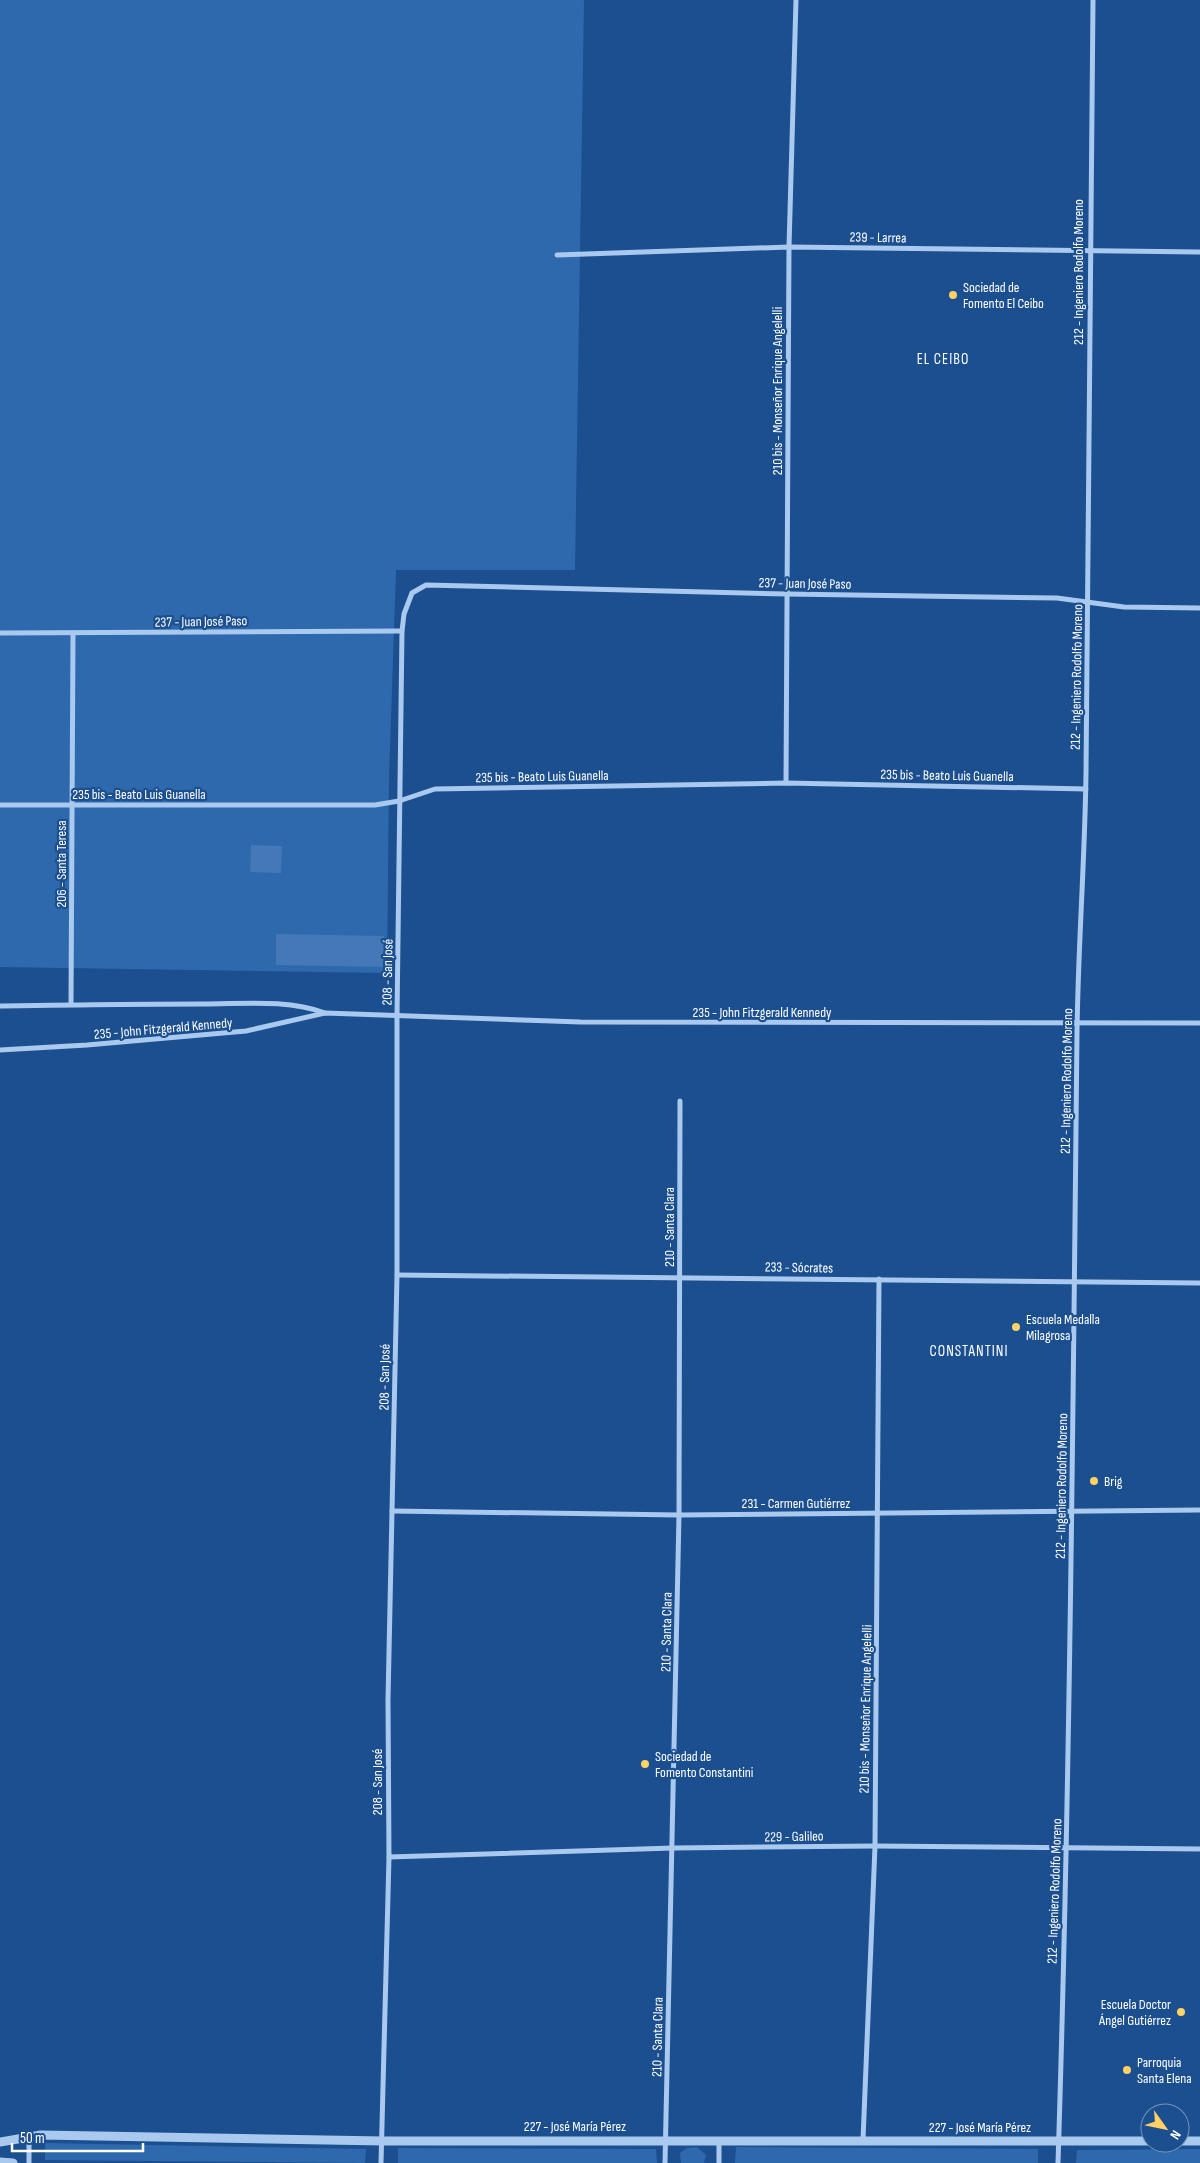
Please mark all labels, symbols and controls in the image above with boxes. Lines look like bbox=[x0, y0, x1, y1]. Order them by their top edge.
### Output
street label: 212 - Ingeniero Rodolfo Moreno bbox=[1070, 199, 1087, 345]
street label: 239 - Larrea bbox=[849, 229, 907, 246]
place label: Sociedad de Fomento El Ceibo bbox=[963, 279, 1044, 312]
marker: Sociedad de Fomento El Ceibo bbox=[947, 289, 959, 301]
street label: 210 bis - Monseñor Enrique Angelelli bbox=[769, 307, 786, 475]
district label: EL CEIBO bbox=[917, 350, 969, 369]
street label: 237 - Juan José Paso bbox=[758, 574, 852, 593]
street label: 212 - Ingeniero Rodolfo Moreno bbox=[1067, 604, 1086, 750]
street label: 237 - Juan José Paso bbox=[155, 612, 248, 631]
street label: 235 bis - Beato Luis Guanella bbox=[880, 766, 1014, 785]
street label: 235 bis - Beato Luis Guanella bbox=[475, 767, 609, 786]
street label: 235 bis - Beato Luis Guanella bbox=[72, 786, 206, 803]
street label: 206 - Santa Teresa bbox=[53, 820, 70, 908]
street label: 208 - San José bbox=[378, 939, 397, 1005]
street label: 235 - John Fitzgerald Kennedy bbox=[693, 1004, 832, 1021]
street label: 212 - Ingeniero Rodolfo Moreno bbox=[1057, 1008, 1076, 1154]
street label: 235 - John Fitzgerald Kennedy bbox=[93, 1014, 234, 1043]
street label: 210 - Santa Clara bbox=[661, 1187, 678, 1267]
street label: 233 - Sócrates bbox=[765, 1258, 833, 1277]
place label: Escuela Medalla Milagrosa bbox=[1026, 1311, 1100, 1344]
marker: Escuela Medalla Milagrosa bbox=[1010, 1321, 1022, 1333]
district label: CONSTANTINI bbox=[930, 1342, 1008, 1361]
street label: 208 - San José bbox=[375, 1344, 394, 1410]
street label: 212 - Ingeniero Rodolfo Moreno bbox=[1052, 1413, 1071, 1559]
place label: Brig bbox=[1104, 1473, 1123, 1490]
marker: Brig bbox=[1088, 1475, 1100, 1487]
street label: 231 - Carmen Gutiérrez bbox=[742, 1495, 850, 1512]
street label: 210 - Santa Clara bbox=[657, 1592, 676, 1672]
street label: 210 bis - Monseñor Enrique Angelelli bbox=[856, 1625, 875, 1793]
place label: Sociedad de Fomento Constantini bbox=[655, 1748, 753, 1781]
street label: 208 - San José bbox=[369, 1749, 386, 1815]
marker: Sociedad de Fomento Constantini bbox=[639, 1758, 651, 1770]
street label: 212 - Ingeniero Rodolfo Moreno bbox=[1043, 1818, 1066, 1964]
street label: 229 - Galileo bbox=[764, 1827, 824, 1846]
place label: Escuela Doctor Ángel Gutiérrez bbox=[1098, 1996, 1171, 2029]
street label: 210 - Santa Clara bbox=[648, 1997, 667, 2077]
marker: Escuela Doctor Ángel Gutiérrez bbox=[1175, 2006, 1187, 2018]
place label: Parroquia Santa Elena bbox=[1137, 2054, 1192, 2087]
marker: Parroquia Santa Elena bbox=[1121, 2064, 1133, 2076]
north arrow bbox=[1140, 2103, 1190, 2153]
street label: 227 - José María Pérez bbox=[524, 2118, 626, 2135]
street label: 227 - José María Pérez bbox=[929, 2119, 1031, 2136]
scale bar bbox=[12, 2120, 144, 2152]
text: N bbox=[1166, 2127, 1185, 2143]
text: 50 m bbox=[20, 2129, 45, 2148]

